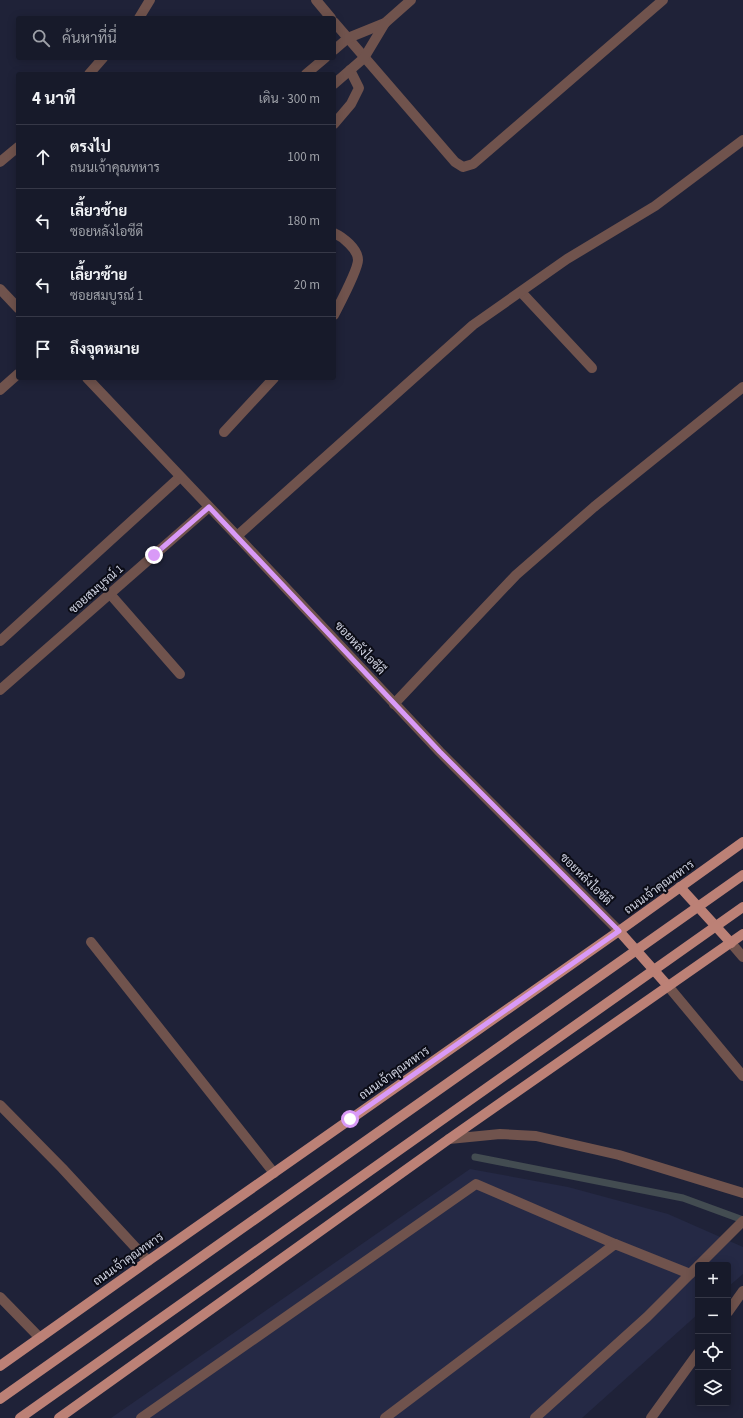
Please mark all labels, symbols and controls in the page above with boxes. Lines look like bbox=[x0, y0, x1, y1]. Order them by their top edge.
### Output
search box bbox=[16, 16, 336, 60]
icon: search bbox=[30, 27, 52, 49]
text: ค้นหาที่นี่ bbox=[62, 28, 117, 49]
text: 4 นาที bbox=[32, 87, 76, 111]
text: เดิน · 300 m bbox=[259, 90, 320, 108]
text: ตรงไป bbox=[70, 137, 111, 158]
icon: ahead bbox=[32, 146, 54, 168]
text: 100 m bbox=[287, 148, 320, 166]
text: ถนนเจ้าคุณทหาร bbox=[70, 159, 160, 177]
text: เลี้ยวซ้าย bbox=[70, 201, 127, 222]
icon: left bbox=[32, 210, 54, 232]
text: 180 m bbox=[287, 212, 320, 230]
text: ซอยหลังไอซีดี bbox=[70, 223, 143, 241]
text: เลี้ยวซ้าย bbox=[70, 265, 127, 286]
icon: left bbox=[32, 274, 54, 296]
text: 20 m bbox=[294, 276, 320, 294]
text: ซอยสมบูรณ์ 1 bbox=[70, 287, 143, 305]
icon: arrive bbox=[32, 338, 54, 360]
text: ถึงจุดหมาย bbox=[70, 339, 140, 360]
route end bbox=[145, 546, 163, 564]
street label: ซอยสมบูรณ์ 1 bbox=[65, 561, 127, 618]
street label: ซอยหลังไอซีดี bbox=[330, 618, 389, 679]
street label: ซอยหลังไอซีดี bbox=[556, 849, 616, 909]
street label: ถนนเจ้าคุณทหาร bbox=[621, 856, 698, 919]
street label: ถนนเจ้าคุณทหาร bbox=[355, 1043, 433, 1104]
route start bbox=[341, 1110, 359, 1128]
street label: ถนนเจ้าคุณทหาร bbox=[89, 1229, 167, 1290]
map controls bbox=[695, 1262, 731, 1406]
button: + bbox=[695, 1262, 731, 1298]
button: − bbox=[695, 1298, 731, 1334]
button: locate bbox=[695, 1334, 731, 1370]
button: layers bbox=[695, 1370, 731, 1406]

